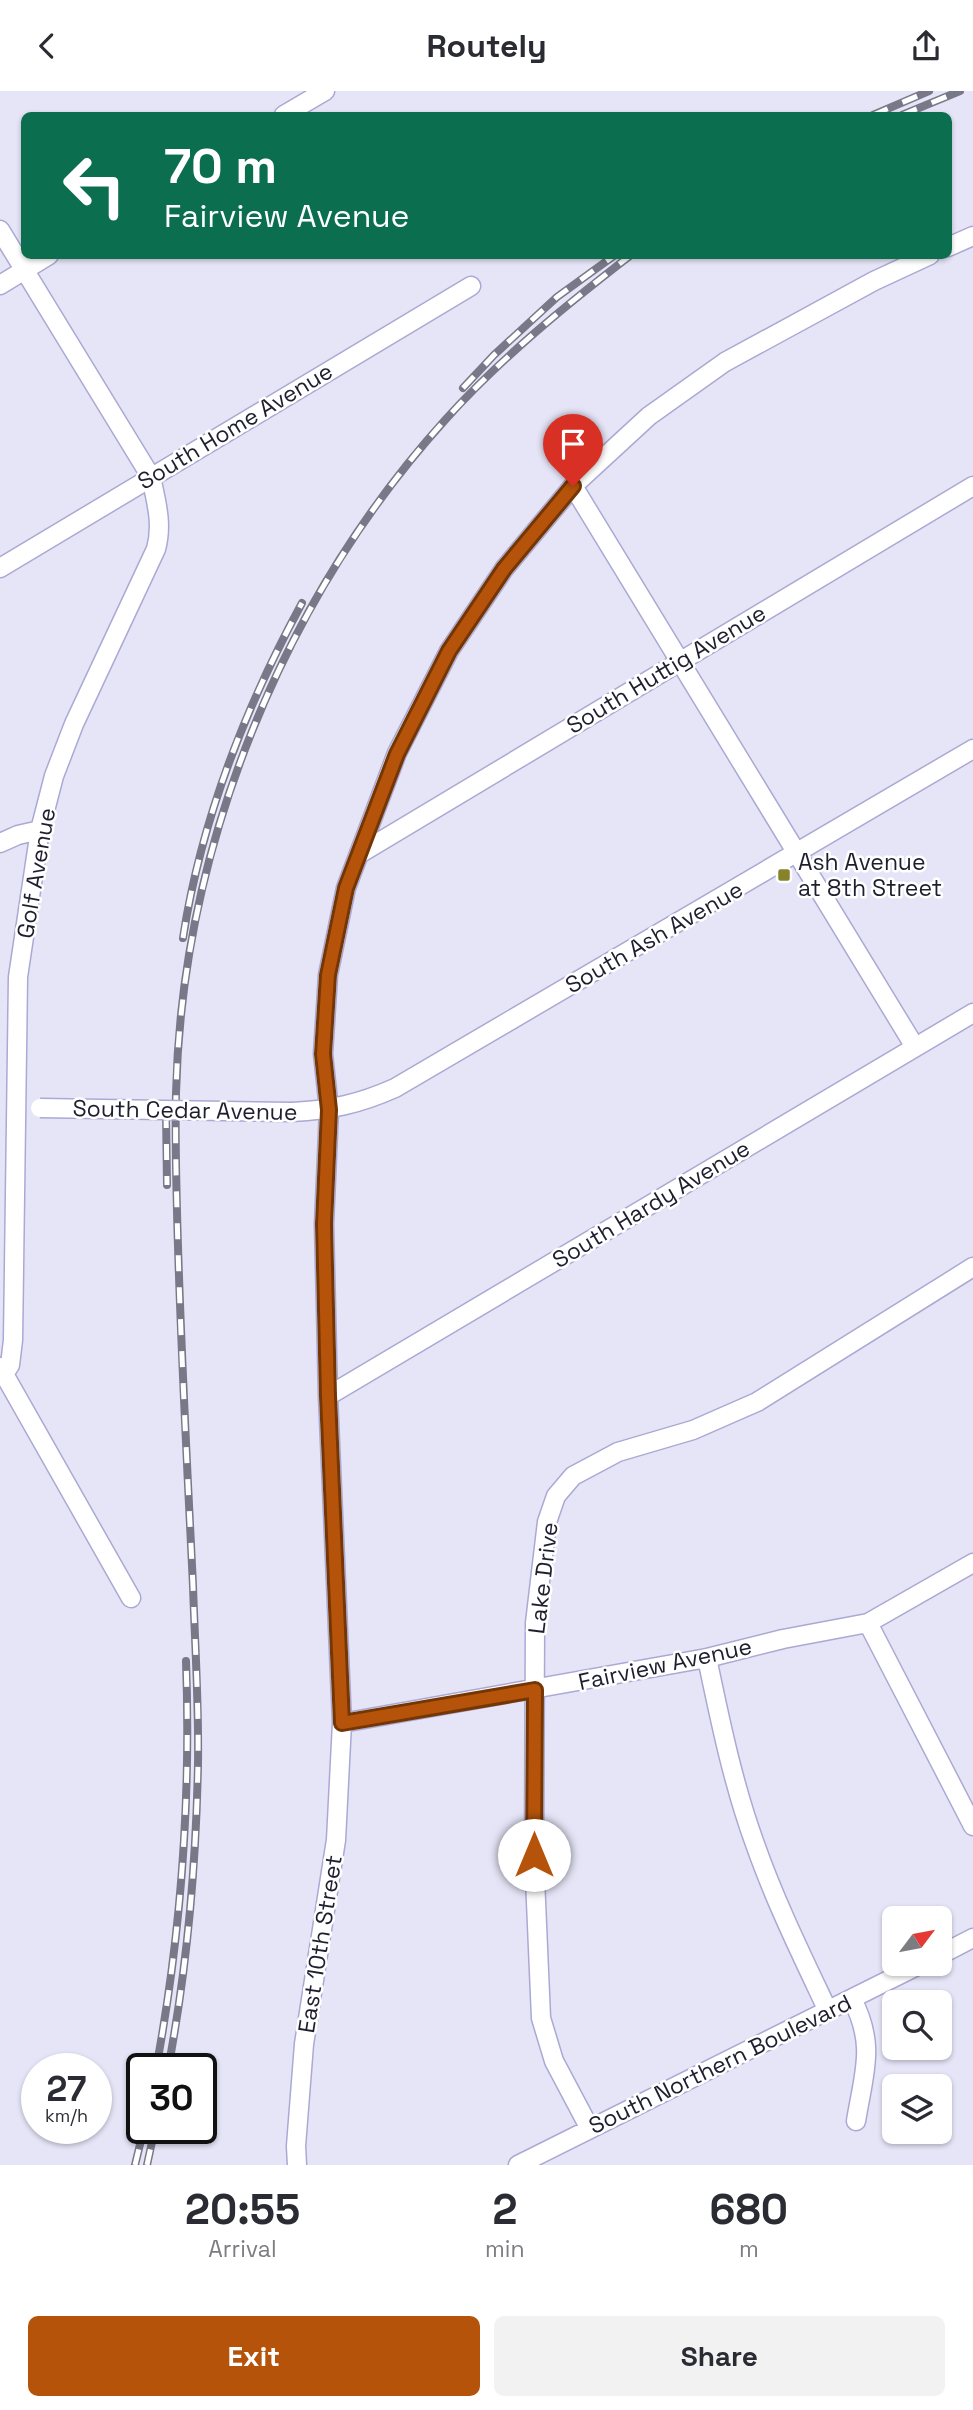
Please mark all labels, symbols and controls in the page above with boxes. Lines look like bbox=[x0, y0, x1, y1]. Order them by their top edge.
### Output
text: Routely bbox=[426, 26, 547, 66]
icon: back bbox=[28, 27, 66, 65]
icon: share bbox=[907, 27, 945, 65]
text: 70 m bbox=[164, 135, 277, 197]
icon: left bbox=[49, 140, 140, 231]
text: Fairview Avenue bbox=[164, 196, 410, 236]
street label: South Home Avenue bbox=[132, 356, 338, 496]
pin bbox=[543, 414, 603, 486]
icon: arrive bbox=[554, 425, 592, 463]
street label: South Huttig Avenue bbox=[561, 598, 771, 740]
street label: Golf Avenue bbox=[10, 805, 62, 941]
place label: Ash Avenue at 8th Street bbox=[798, 847, 942, 903]
marker: Ash Avenue at 8th Street bbox=[776, 867, 792, 883]
street label: South Ash Avenue bbox=[560, 874, 748, 1000]
street label: South Cedar Avenue bbox=[72, 1093, 298, 1127]
street label: South Hardy Avenue bbox=[547, 1133, 755, 1275]
street label: Lake Drive bbox=[521, 1520, 565, 1636]
street label: Fairview Avenue bbox=[576, 1631, 754, 1697]
position arrow bbox=[497, 1818, 571, 1892]
street label: East 10th Street bbox=[291, 1853, 349, 2035]
north arrow bbox=[882, 1906, 952, 1976]
map controls bbox=[882, 1906, 952, 2144]
street label: South Northern Boulevard bbox=[584, 1987, 856, 2141]
button: search bbox=[882, 1990, 952, 2060]
speed limit sign: 30 bbox=[126, 2053, 217, 2144]
text: 27 bbox=[47, 2067, 86, 2111]
button: layers bbox=[882, 2074, 952, 2144]
text: km/h bbox=[45, 2104, 88, 2127]
text: 20:55 bbox=[185, 2183, 300, 2236]
text: 2 bbox=[492, 2183, 517, 2236]
text: 680 bbox=[710, 2183, 788, 2236]
text: Arrival bbox=[208, 2234, 277, 2264]
text: min bbox=[485, 2234, 525, 2264]
text: m bbox=[739, 2234, 759, 2264]
button: Exit bbox=[28, 2316, 480, 2396]
button: Share bbox=[494, 2316, 945, 2396]

